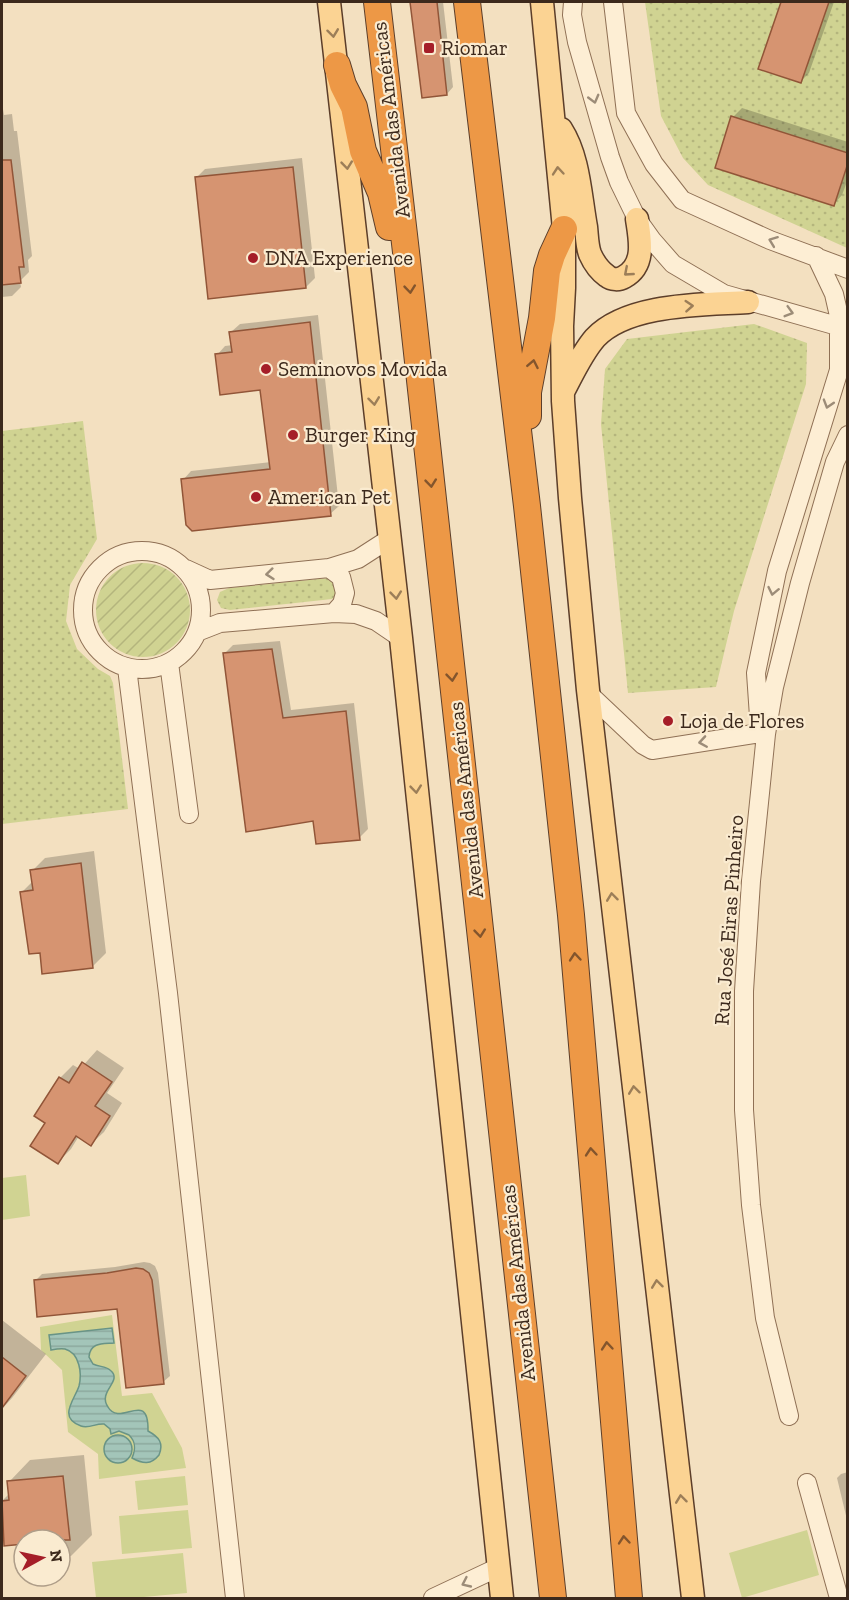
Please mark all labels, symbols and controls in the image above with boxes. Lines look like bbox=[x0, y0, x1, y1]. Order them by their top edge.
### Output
street label: Avenida das Américas bbox=[366, 21, 415, 220]
one-way arrow bbox=[327, 29, 339, 38]
place label: Riomar bbox=[441, 35, 508, 60]
marker: Riomar bbox=[422, 41, 436, 55]
one-way arrow bbox=[587, 93, 599, 104]
one-way arrow bbox=[340, 161, 353, 170]
one-way arrow bbox=[552, 166, 565, 175]
one-way arrow bbox=[768, 236, 779, 248]
place label: DNA Experience bbox=[265, 245, 413, 270]
marker: DNA Experience bbox=[246, 251, 260, 265]
one-way arrow bbox=[624, 265, 635, 276]
one-way arrow bbox=[403, 284, 416, 294]
one-way arrow bbox=[685, 300, 694, 313]
one-way arrow bbox=[783, 305, 794, 317]
place label: Seminovos Movida bbox=[278, 356, 447, 381]
one-way arrow bbox=[526, 359, 539, 369]
marker: Seminovos Movida bbox=[259, 362, 273, 376]
one-way arrow bbox=[367, 396, 380, 405]
one-way arrow bbox=[823, 398, 835, 409]
place label: Burger King bbox=[305, 422, 416, 447]
marker: Burger King bbox=[286, 428, 300, 442]
one-way arrow bbox=[424, 478, 437, 487]
place label: American Pet bbox=[268, 484, 390, 509]
marker: American Pet bbox=[249, 490, 263, 504]
one-way arrow bbox=[266, 567, 275, 580]
one-way arrow bbox=[767, 586, 780, 596]
one-way arrow bbox=[389, 590, 402, 599]
one-way arrow bbox=[445, 672, 458, 681]
street label: Avenida das Américas bbox=[443, 701, 488, 900]
place label: Loja de Flores bbox=[680, 708, 805, 734]
marker: Loja de Flores bbox=[661, 714, 675, 728]
one-way arrow bbox=[698, 735, 707, 747]
one-way arrow bbox=[410, 784, 422, 793]
street label: Rua José Eiras Pinheiro bbox=[709, 814, 748, 1026]
one-way arrow bbox=[606, 892, 619, 901]
one-way arrow bbox=[473, 929, 486, 938]
one-way arrow bbox=[569, 953, 582, 962]
one-way arrow bbox=[628, 1086, 641, 1095]
one-way arrow bbox=[585, 1147, 598, 1156]
street label: Avenida das Américas bbox=[495, 1184, 540, 1383]
one-way arrow bbox=[651, 1280, 663, 1289]
one-way arrow bbox=[601, 1341, 614, 1350]
one-way arrow bbox=[675, 1494, 688, 1503]
north arrow bbox=[12, 1528, 72, 1588]
one-way arrow bbox=[618, 1536, 631, 1545]
text: N bbox=[46, 1549, 67, 1563]
one-way arrow bbox=[462, 1575, 473, 1587]

